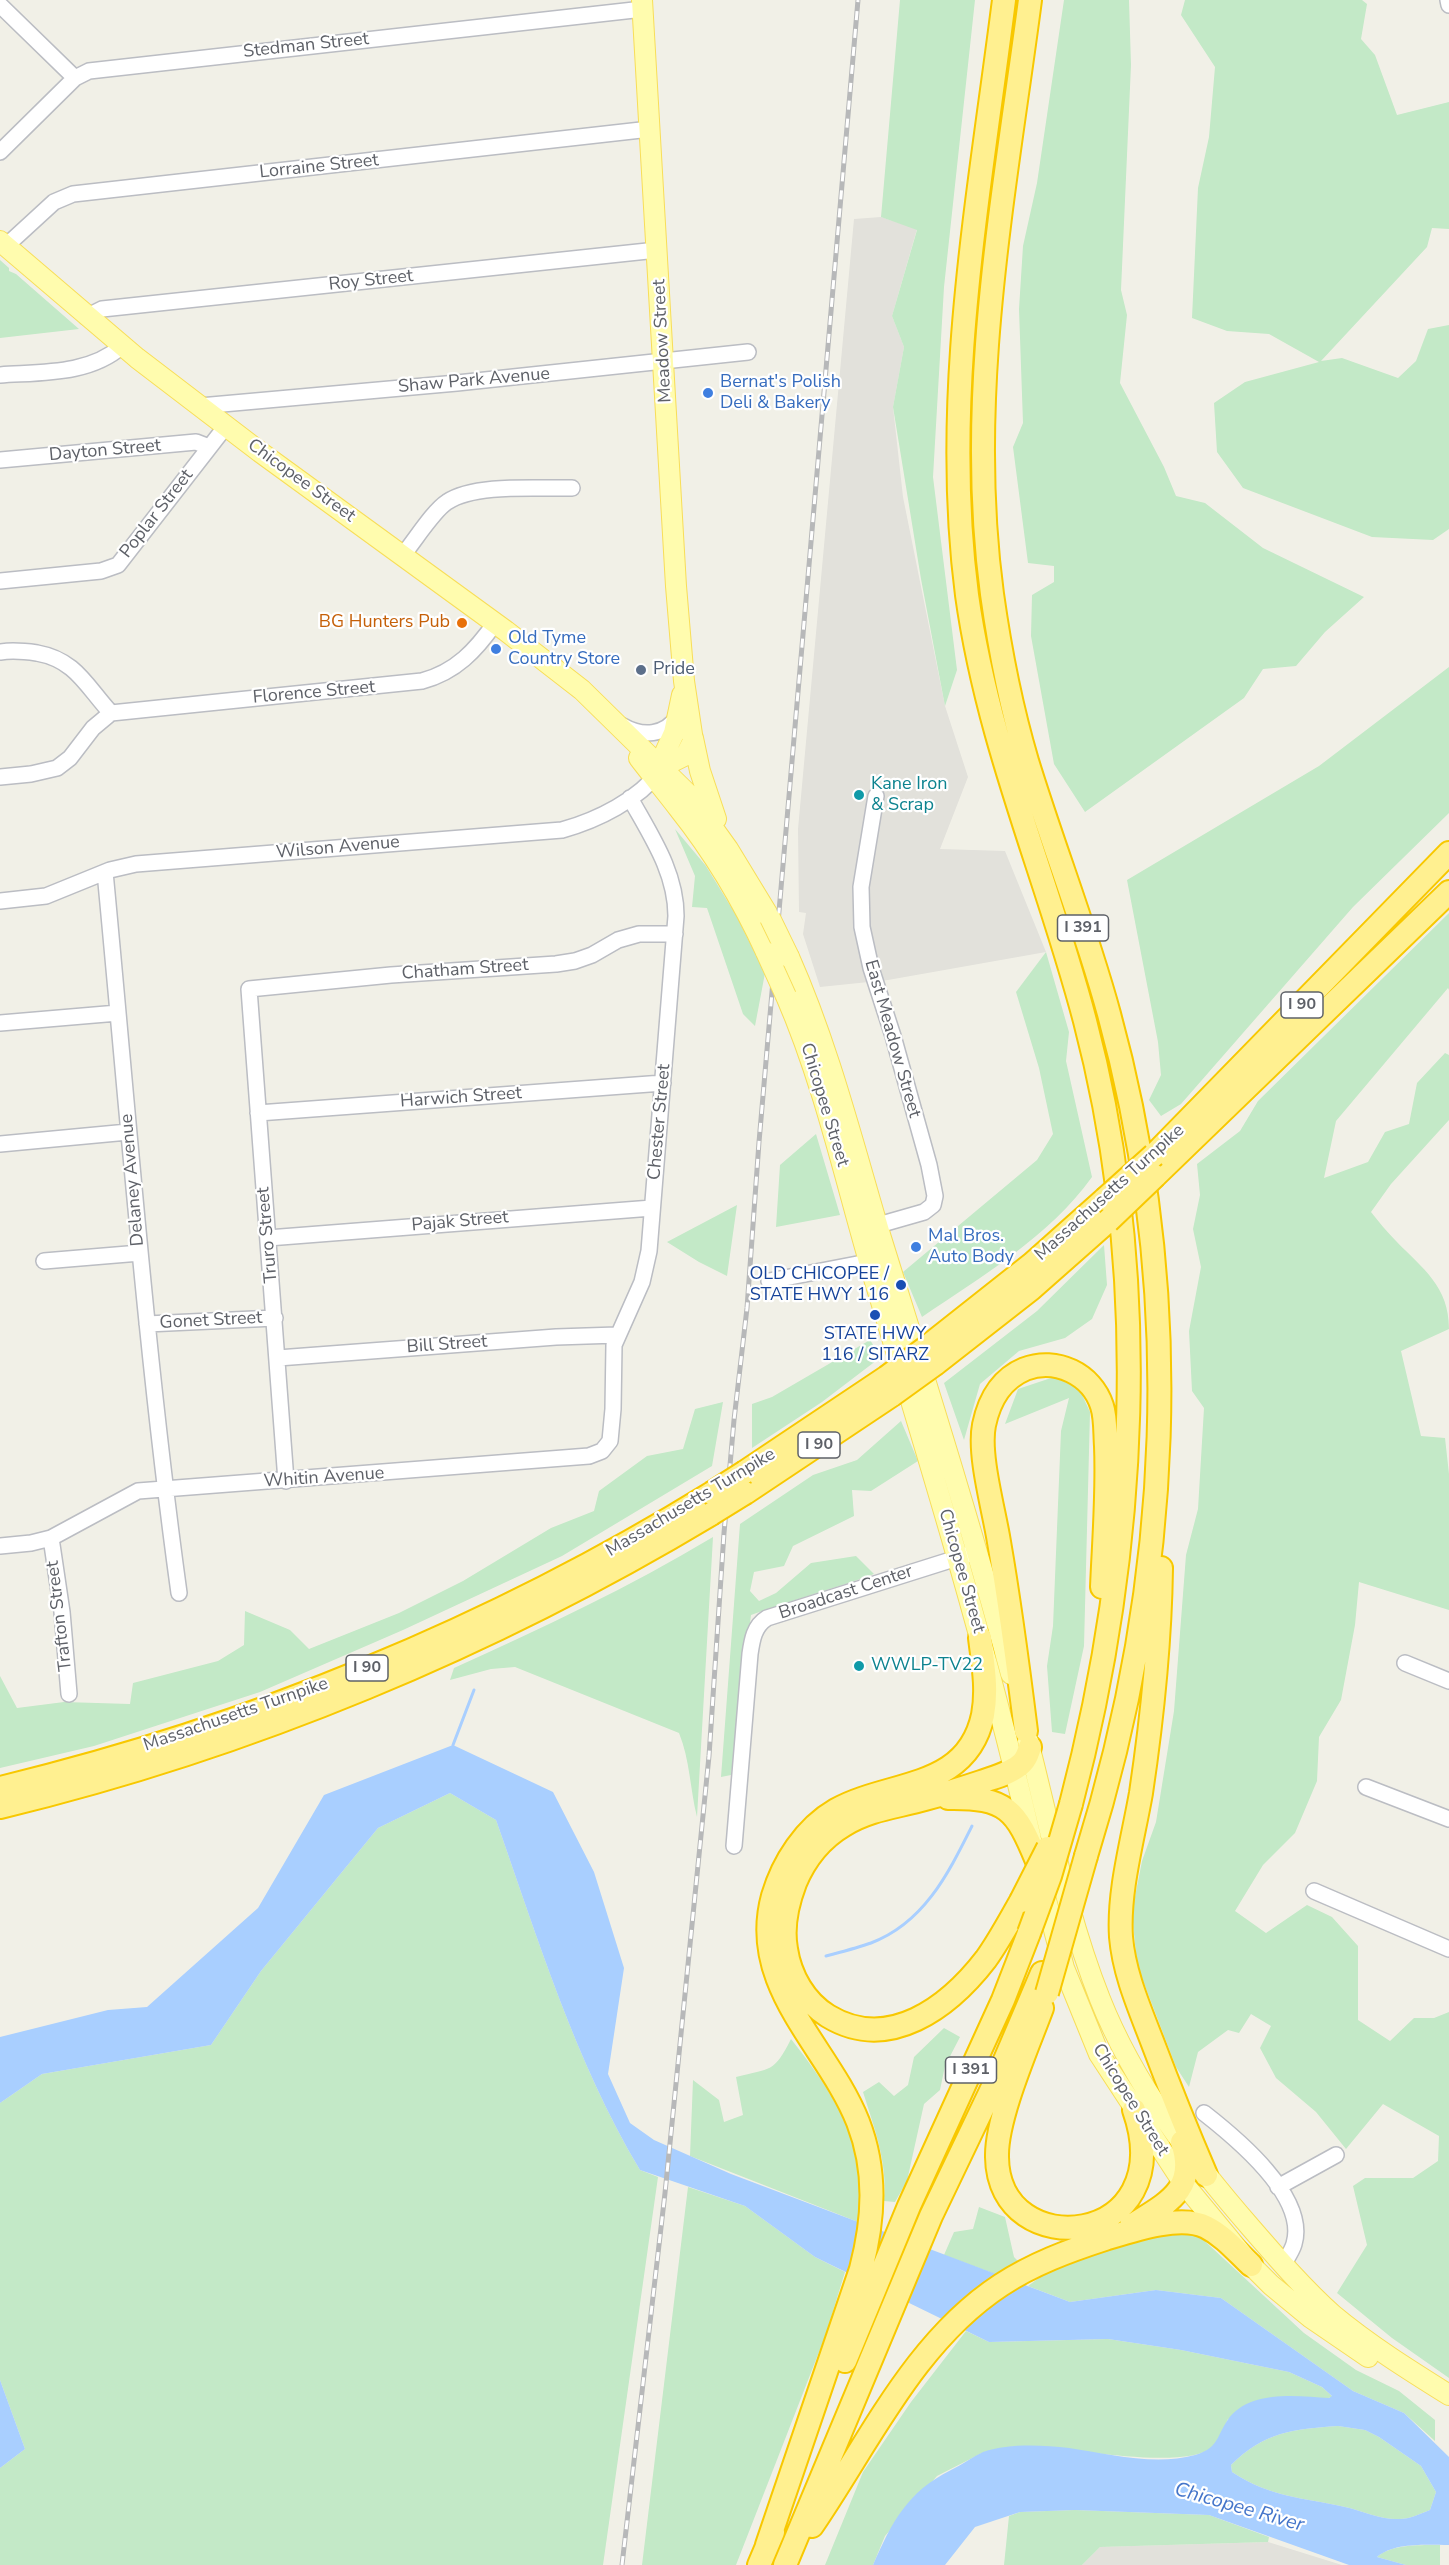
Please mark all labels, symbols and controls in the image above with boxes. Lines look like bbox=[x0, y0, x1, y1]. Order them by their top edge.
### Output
street label: Stedman Street bbox=[242, 29, 370, 63]
street label: Lorraine Street bbox=[258, 150, 380, 184]
street label: Roy Street bbox=[328, 266, 414, 296]
street label: Meadow Street bbox=[649, 279, 677, 403]
street label: Shaw Park Avenue bbox=[397, 364, 551, 398]
place label: Bernat's Polish Deli & Bakery bbox=[720, 372, 841, 415]
marker: Bernat's Polish Deli & Bakery bbox=[701, 386, 715, 400]
street label: Dayton Street bbox=[48, 435, 162, 467]
street label: Chicopee Street bbox=[243, 435, 359, 527]
street label: Poplar Street bbox=[116, 465, 198, 563]
place label: BG Hunters Pub bbox=[319, 612, 450, 634]
marker: BG Hunters Pub bbox=[455, 616, 469, 630]
place label: Old Tyme Country Store bbox=[508, 628, 620, 670]
marker: Old Tyme Country Store bbox=[489, 642, 503, 656]
place label: Pride bbox=[653, 659, 695, 681]
marker: Pride bbox=[634, 663, 648, 677]
street label: Florence Street bbox=[252, 677, 376, 709]
place label: Kane Iron & Scrap bbox=[871, 774, 947, 816]
marker: Kane Iron & Scrap bbox=[852, 788, 866, 802]
street label: Wilson Avenue bbox=[275, 832, 401, 864]
road number: I 391 bbox=[1058, 915, 1108, 941]
street label: Chatham Street bbox=[401, 955, 529, 985]
street label: East Meadow Street bbox=[859, 958, 925, 1120]
road number: I 90 bbox=[1281, 992, 1323, 1018]
street label: Chicopee Street bbox=[795, 1041, 853, 1169]
street label: Chester Street bbox=[644, 1063, 676, 1181]
street label: Harwich Street bbox=[399, 1083, 523, 1113]
street label: Delaney Avenue bbox=[116, 1113, 150, 1247]
street label: Massachusetts Turnpike bbox=[1031, 1120, 1189, 1266]
street label: Truro Street bbox=[253, 1186, 283, 1284]
street label: Pajak Street bbox=[411, 1207, 509, 1237]
place label: Mal Bros. Auto Body bbox=[928, 1226, 1014, 1268]
marker: Mal Bros. Auto Body bbox=[909, 1240, 923, 1254]
place label: OLD CHICOPEE / STATE HWY 116 bbox=[749, 1264, 889, 1306]
marker: OLD CHICOPEE / STATE HWY 116 bbox=[894, 1278, 908, 1292]
street label: Gonet Street bbox=[159, 1308, 263, 1334]
marker: STATE HWY 116 / SITARZ bbox=[868, 1308, 882, 1322]
place label: STATE HWY 116 / SITARZ bbox=[821, 1324, 929, 1366]
street label: Bill Street bbox=[406, 1331, 488, 1359]
road number: I 90 bbox=[798, 1432, 840, 1458]
street label: Massachusetts Turnpike bbox=[602, 1444, 780, 1562]
street label: Whitin Avenue bbox=[263, 1463, 385, 1493]
street label: Chicopee Street bbox=[933, 1506, 989, 1636]
street label: Trafton Street bbox=[43, 1560, 77, 1672]
street label: Broadcast Center bbox=[776, 1561, 916, 1625]
road number: I 90 bbox=[346, 1655, 388, 1681]
place label: WWLP-TV22 bbox=[871, 1655, 983, 1677]
marker: WWLP-TV22 bbox=[852, 1659, 866, 1673]
street label: Massachusetts Turnpike bbox=[141, 1673, 331, 1757]
street label: Chicopee Street bbox=[1087, 2040, 1173, 2160]
road number: I 391 bbox=[946, 2057, 996, 2083]
water label: Chicopee River bbox=[1171, 2478, 1307, 2538]

